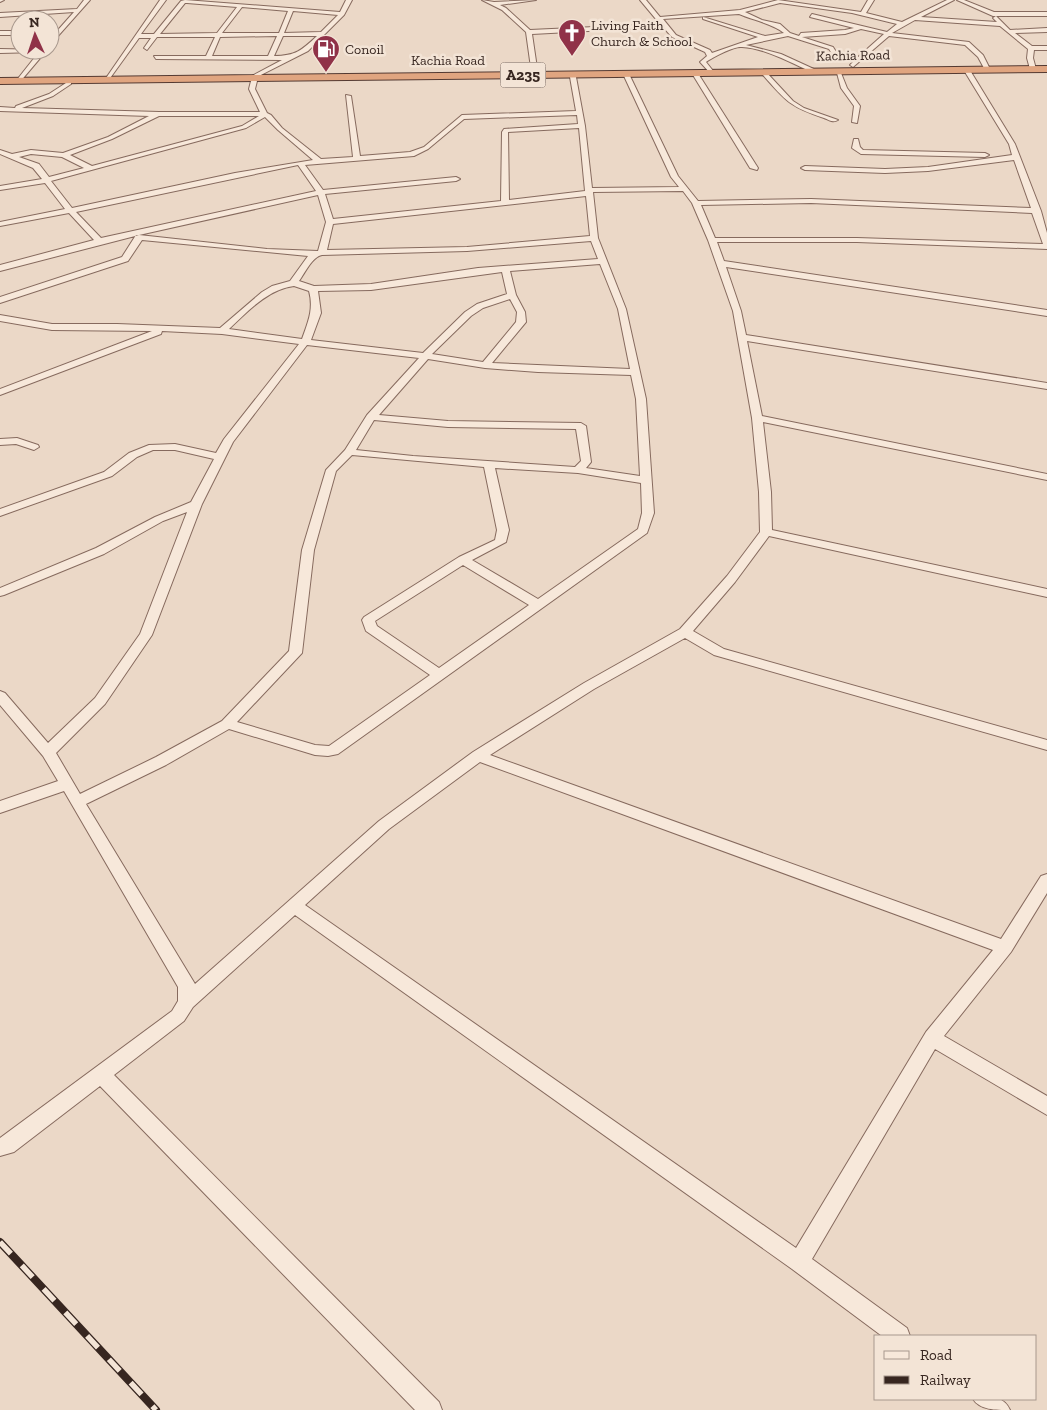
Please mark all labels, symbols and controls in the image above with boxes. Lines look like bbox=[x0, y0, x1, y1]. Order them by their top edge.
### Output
north arrow bbox=[10, 10, 60, 60]
text: N bbox=[29, 14, 40, 31]
place label: Living Faith Church & School bbox=[591, 17, 692, 50]
church icon: Living Faith Church & School bbox=[557, 18, 587, 57]
fuel station icon: Conoil bbox=[311, 34, 341, 73]
place label: Conoil bbox=[345, 41, 384, 58]
street label: Kachia Road bbox=[816, 46, 890, 65]
street label: Kachia Road bbox=[411, 52, 485, 69]
road number: A235 bbox=[500, 62, 546, 88]
legend bbox=[874, 1335, 1037, 1400]
text: Road bbox=[920, 1346, 953, 1364]
text: Railway bbox=[920, 1371, 971, 1389]

